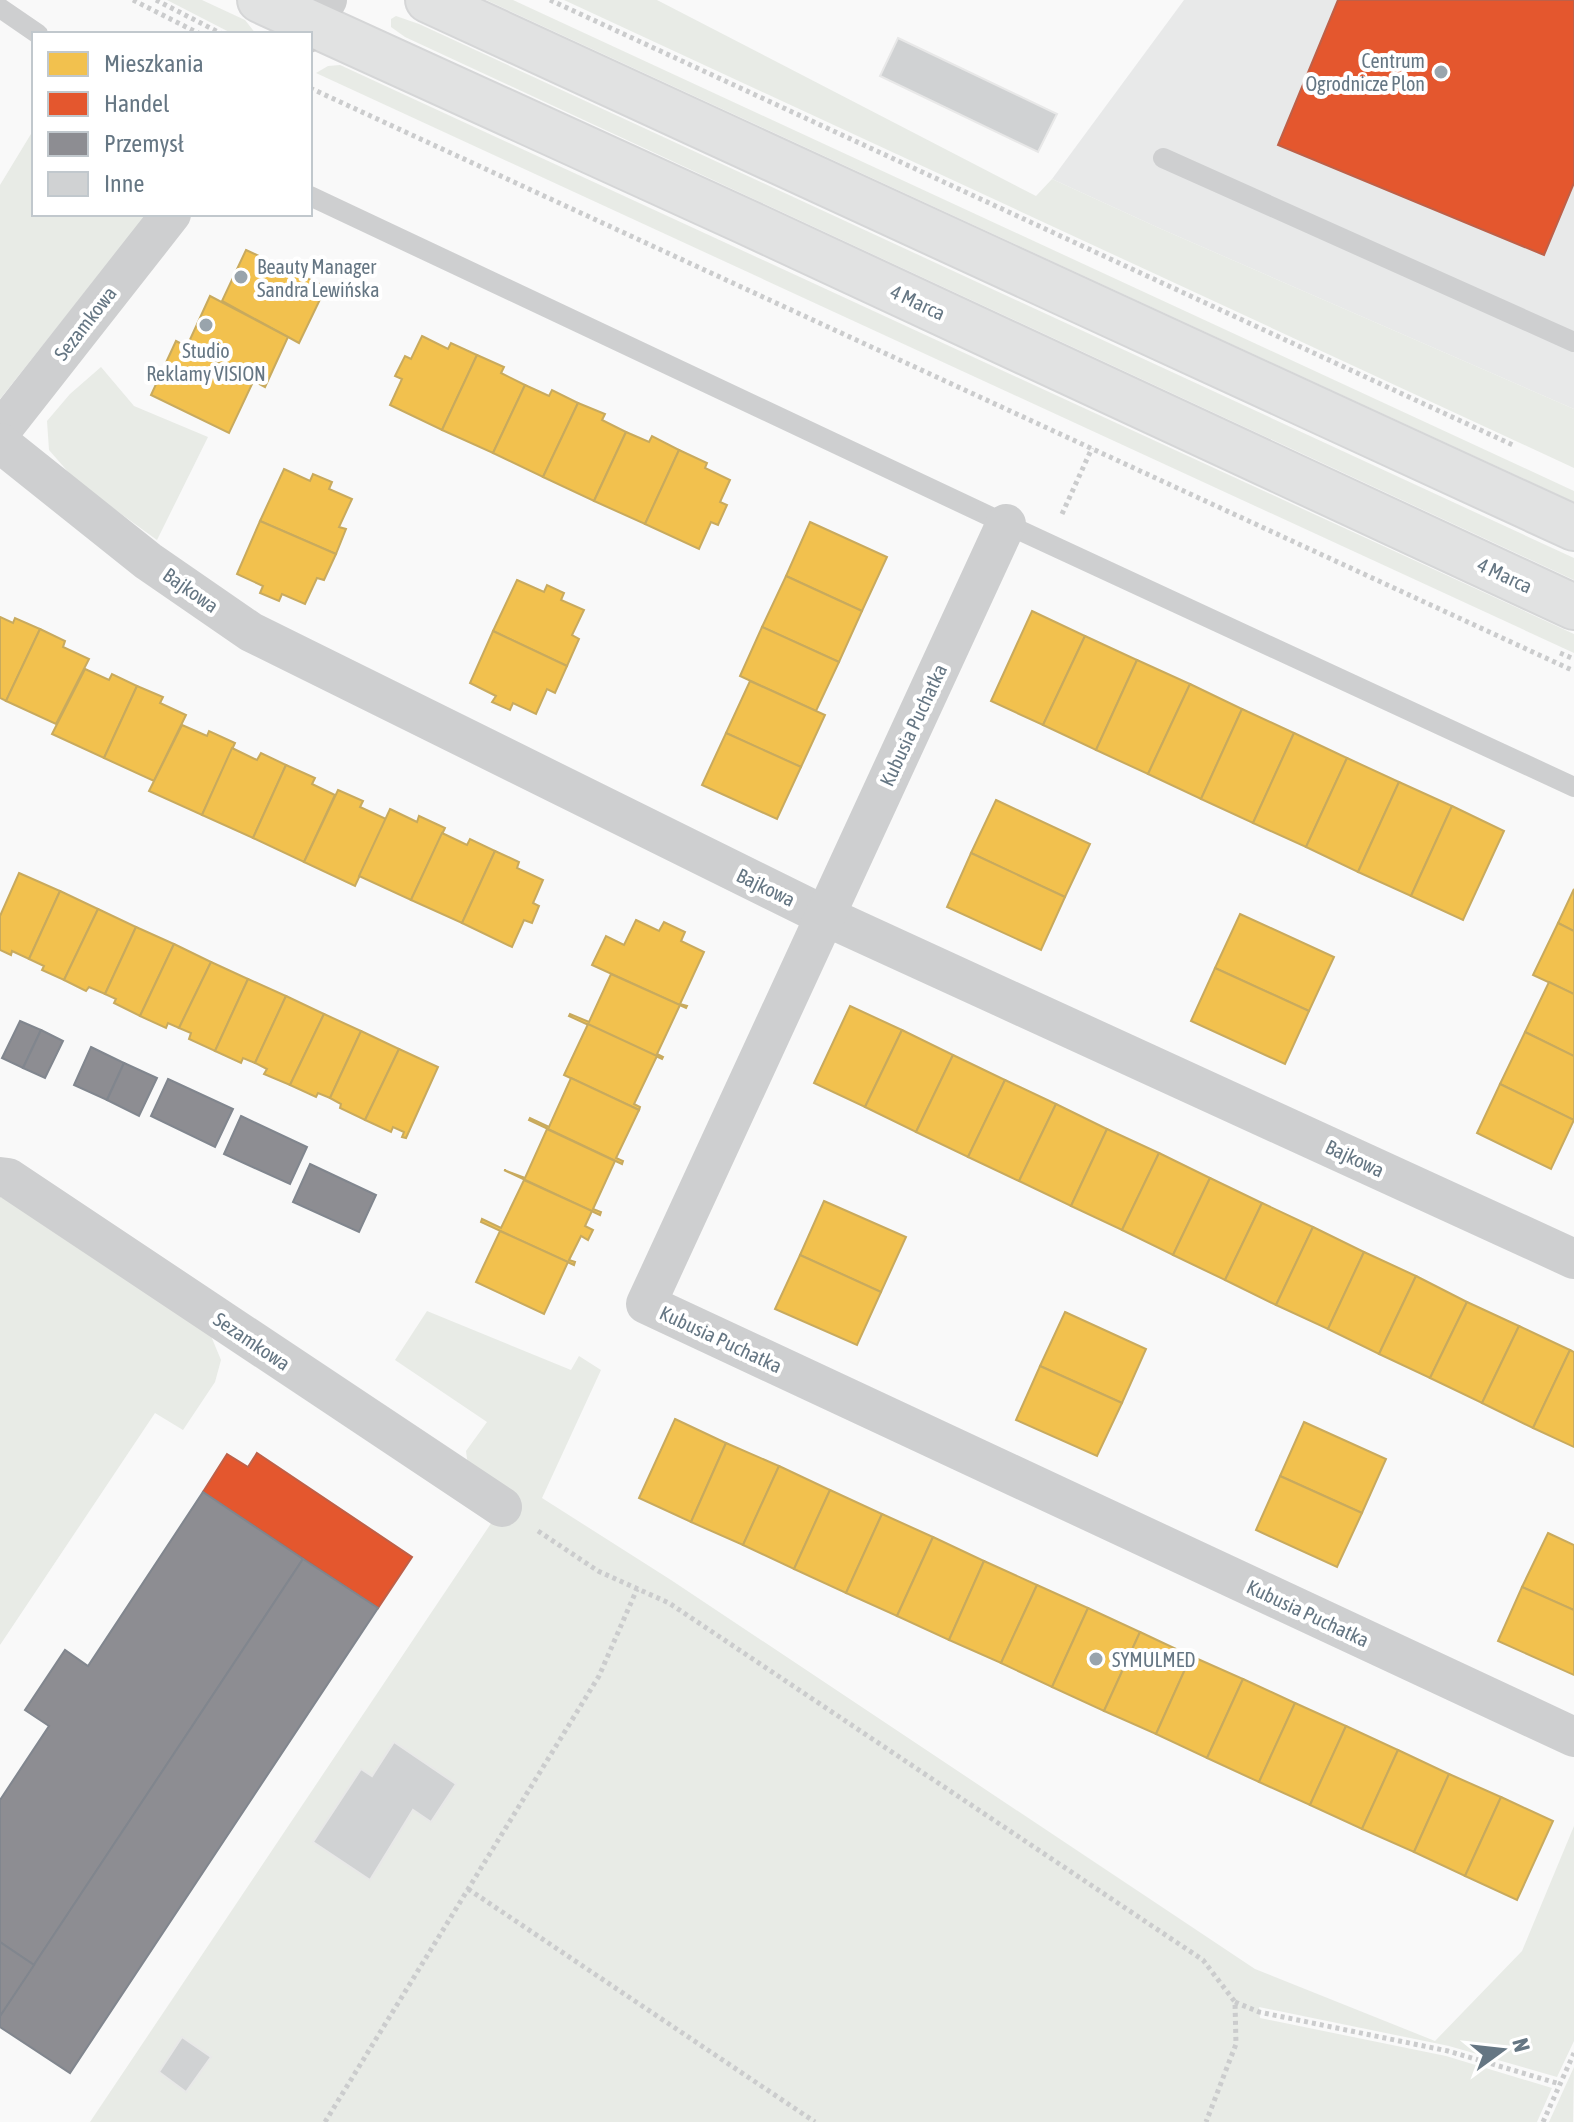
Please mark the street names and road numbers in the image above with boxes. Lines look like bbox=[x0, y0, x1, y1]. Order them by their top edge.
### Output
street label: 4 Marca bbox=[887, 279, 949, 325]
street label: Sezamkowa bbox=[49, 282, 121, 364]
street label: 4 Marca bbox=[1474, 552, 1536, 598]
street label: Bajkowa bbox=[159, 563, 223, 617]
street label: Kubusia Puchatka bbox=[875, 660, 951, 790]
street label: Bajkowa bbox=[733, 863, 799, 911]
street label: Bajkowa bbox=[1322, 1134, 1388, 1182]
street label: Kubusia Puchatka bbox=[656, 1301, 786, 1377]
street label: Sezamkowa bbox=[209, 1307, 295, 1375]
street label: Kubusia Puchatka bbox=[1243, 1575, 1373, 1651]

